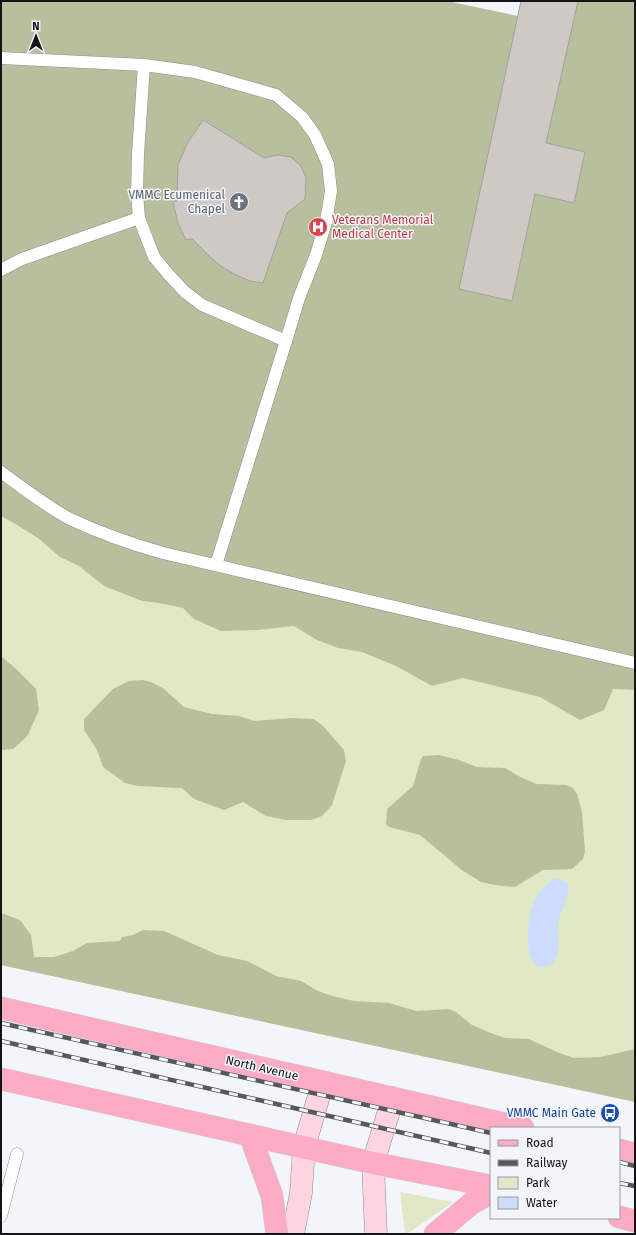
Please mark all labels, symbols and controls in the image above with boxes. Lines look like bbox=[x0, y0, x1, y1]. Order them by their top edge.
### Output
north arrow bbox=[16, 16, 56, 56]
text: N bbox=[32, 20, 40, 33]
place label: VMMC Ecumenical Chapel bbox=[128, 188, 225, 216]
church icon: VMMC Ecumenical Chapel bbox=[228, 191, 250, 213]
place label: Veterans Memorial Medical Center bbox=[332, 213, 434, 241]
hospital icon: Veterans Memorial Medical Center bbox=[307, 216, 329, 238]
street label: North Avenue bbox=[224, 1053, 300, 1083]
bus stop icon: VMMC Main Gate bbox=[599, 1102, 621, 1124]
place label: VMMC Main Gate bbox=[507, 1106, 596, 1120]
legend bbox=[490, 1127, 620, 1219]
text: Road bbox=[526, 1136, 554, 1150]
text: Railway bbox=[526, 1156, 567, 1170]
text: Park bbox=[526, 1176, 550, 1190]
text: Water bbox=[526, 1196, 558, 1210]

